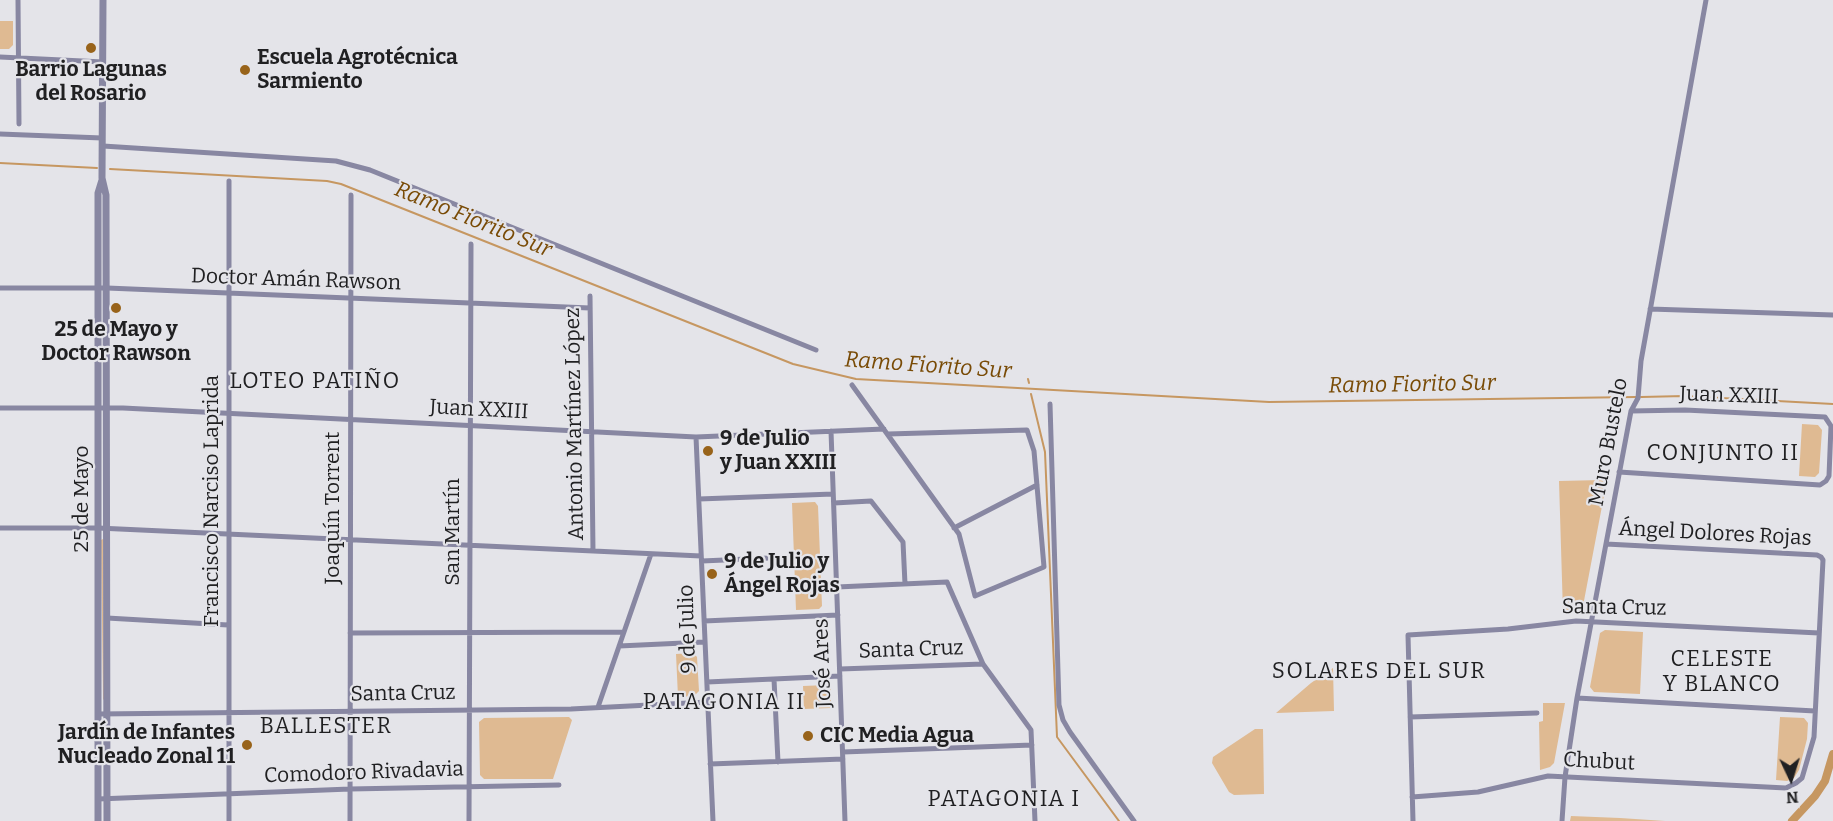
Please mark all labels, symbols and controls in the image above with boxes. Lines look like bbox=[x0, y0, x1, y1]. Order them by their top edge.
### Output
marker: Barrio Lagunas del Rosario bbox=[84, 41, 98, 55]
place label: Escuela Agrotécnica Sarmiento bbox=[257, 45, 458, 95]
place label: Barrio Lagunas del Rosario bbox=[15, 57, 167, 107]
marker: Escuela Agrotécnica Sarmiento bbox=[238, 63, 252, 77]
water label: Ramo Fiorito Sur bbox=[391, 176, 555, 264]
street label: Doctor Amán Rawson bbox=[191, 264, 401, 296]
marker: 25 de Mayo y Doctor Rawson bbox=[109, 301, 123, 315]
street label: Antonio Martínez López bbox=[560, 308, 590, 540]
place label: 25 de Mayo y Doctor Rawson bbox=[41, 317, 191, 367]
water label: Ramo Fiorito Sur bbox=[844, 347, 1012, 385]
district label: LOTEO PATIÑO bbox=[229, 369, 401, 395]
water label: Ramo Fiorito Sur bbox=[1328, 370, 1496, 400]
street label: Francisco Narciso Laprida bbox=[199, 375, 225, 627]
street label: Muro Bustelo bbox=[1584, 376, 1634, 508]
street label: Juan XXIII bbox=[1679, 382, 1779, 410]
street label: Juan XXIII bbox=[429, 395, 529, 425]
place label: 9 de Julio y Juan XXIII bbox=[720, 426, 837, 476]
street label: Joaquín Torrent bbox=[320, 432, 346, 584]
district label: CONJUNTO II bbox=[1647, 441, 1799, 467]
marker: 9 de Julio y Juan XXIII bbox=[701, 444, 715, 458]
street label: 25 de Mayo bbox=[69, 446, 95, 552]
street label: San Martín bbox=[440, 478, 466, 586]
street label: Ángel Dolores Rojas bbox=[1618, 516, 1812, 552]
place label: 9 de Julio y Ángel Rojas bbox=[724, 549, 840, 599]
marker: 9 de Julio y Ángel Rojas bbox=[705, 567, 719, 581]
street label: 9 de Julio bbox=[674, 584, 702, 674]
street label: Santa Cruz bbox=[1561, 594, 1667, 622]
street label: José Ares bbox=[809, 618, 837, 708]
street label: Santa Cruz bbox=[858, 636, 964, 664]
district label: CELESTE Y BLANCO bbox=[1663, 647, 1781, 698]
district label: SOLARES DEL SUR bbox=[1272, 659, 1486, 685]
street label: Santa Cruz bbox=[350, 680, 456, 708]
district label: PATAGONIA II bbox=[643, 690, 805, 716]
district label: BALLESTER bbox=[260, 714, 392, 740]
place label: Jardín de Infantes Nucleado Zonal 11 bbox=[58, 720, 235, 770]
place label: CIC Media Agua bbox=[820, 723, 974, 749]
marker: CIC Media Agua bbox=[801, 729, 815, 743]
marker: Jardín de Infantes Nucleado Zonal 11 bbox=[240, 738, 254, 752]
street label: Chubut bbox=[1562, 748, 1636, 776]
north arrow bbox=[1761, 749, 1821, 809]
street label: Comodoro Rivadavia bbox=[264, 757, 464, 789]
district label: PATAGONIA I bbox=[927, 787, 1081, 813]
text: N bbox=[1785, 788, 1799, 807]

